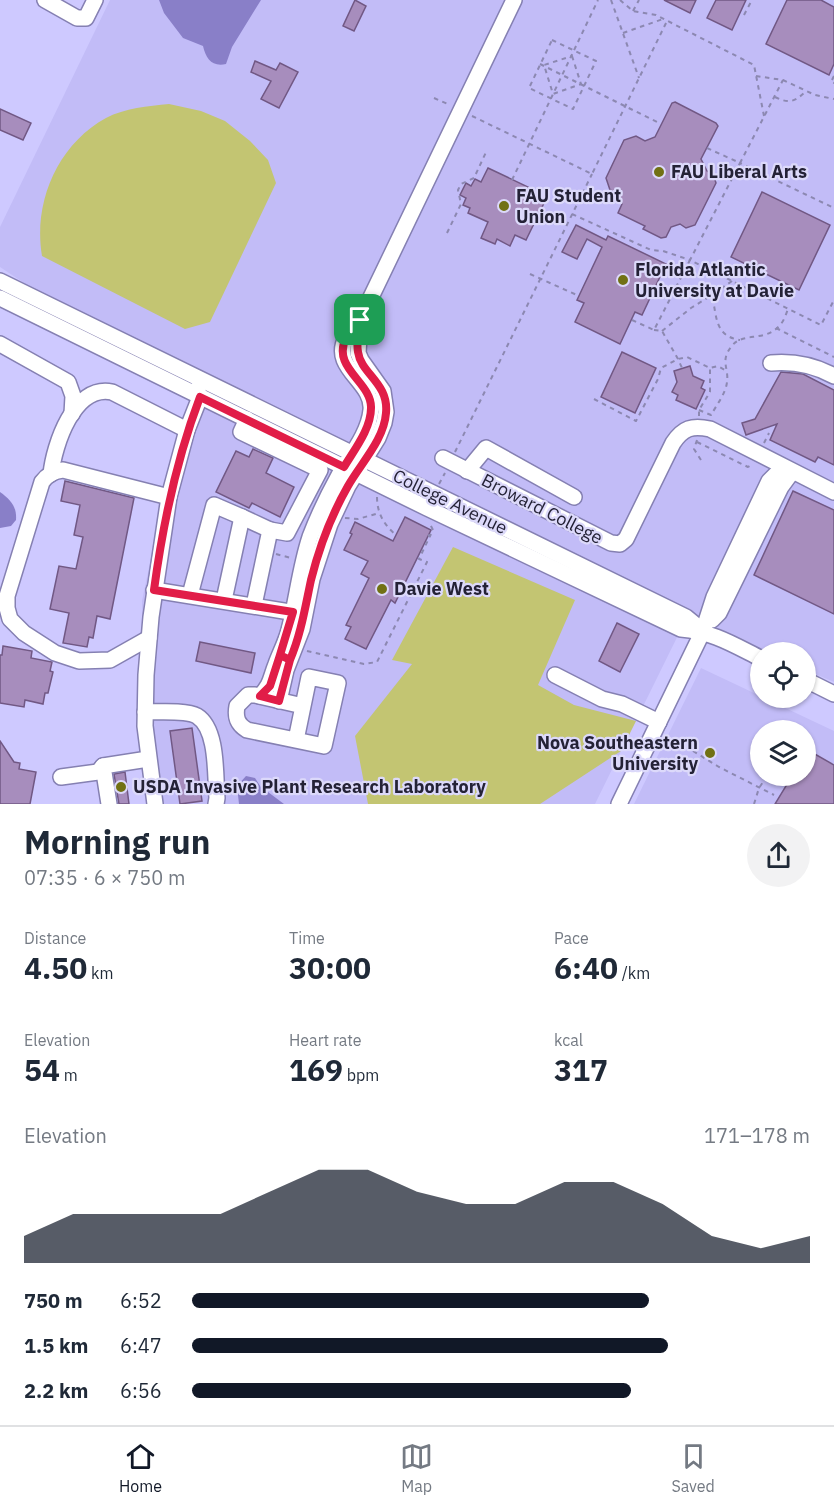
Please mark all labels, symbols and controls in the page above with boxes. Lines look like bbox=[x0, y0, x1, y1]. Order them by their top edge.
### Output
place label: FAU Liberal Arts bbox=[671, 160, 807, 183]
marker: FAU Liberal Arts bbox=[652, 165, 666, 179]
place label: FAU Student Union bbox=[516, 184, 621, 228]
marker: FAU Student Union bbox=[497, 199, 511, 213]
place label: Florida Atlantic University at Davie bbox=[635, 258, 794, 302]
marker: Florida Atlantic University at Davie bbox=[616, 273, 630, 287]
pin bbox=[334, 294, 385, 345]
icon: arrive bbox=[343, 303, 376, 336]
street label: College Avenue bbox=[389, 464, 511, 539]
street label: Broward College bbox=[478, 468, 607, 549]
place label: Davie West bbox=[394, 577, 489, 600]
marker: Davie West bbox=[375, 582, 389, 596]
map controls bbox=[750, 642, 816, 786]
button: locate bbox=[750, 642, 816, 708]
button: layers bbox=[750, 720, 816, 786]
place label: Nova Southeastern University bbox=[537, 731, 698, 775]
marker: Nova Southeastern University bbox=[703, 746, 717, 760]
place label: USDA Invasive Plant Research Laboratory bbox=[133, 775, 486, 798]
marker: USDA Invasive Plant Research Laboratory bbox=[114, 780, 128, 794]
text: Morning run bbox=[24, 820, 210, 863]
button: share bbox=[747, 824, 810, 887]
text: 07:35 · 6 × 750 m bbox=[24, 864, 185, 891]
text: Distance bbox=[24, 928, 86, 948]
text: Time bbox=[289, 928, 325, 948]
text: Pace bbox=[554, 928, 589, 948]
text: 4.50 bbox=[24, 948, 87, 987]
text: 30:00 bbox=[289, 948, 371, 987]
text: 6:40 bbox=[554, 948, 618, 987]
text: km bbox=[87, 963, 114, 983]
text: /km bbox=[618, 963, 650, 983]
text: Elevation bbox=[24, 1030, 90, 1050]
text: Heart rate bbox=[289, 1030, 362, 1050]
text: kcal bbox=[554, 1030, 583, 1050]
text: 54 bbox=[24, 1050, 60, 1089]
text: 169 bbox=[289, 1050, 343, 1089]
text: 317 bbox=[554, 1050, 608, 1089]
text: m bbox=[60, 1065, 78, 1085]
text: bpm bbox=[343, 1065, 379, 1085]
text: Elevation bbox=[24, 1122, 107, 1149]
text: 171–178 m bbox=[704, 1122, 810, 1149]
text: 750 m bbox=[24, 1287, 83, 1314]
text: 6:52 bbox=[120, 1287, 162, 1314]
text: 1.5 km bbox=[24, 1332, 88, 1359]
text: 6:47 bbox=[120, 1332, 162, 1359]
text: 2.2 km bbox=[24, 1377, 88, 1404]
text: 6:56 bbox=[120, 1377, 162, 1404]
tab: Home bbox=[119, 1440, 162, 1496]
tab: Map bbox=[400, 1440, 433, 1496]
tab: Saved bbox=[671, 1440, 715, 1496]

